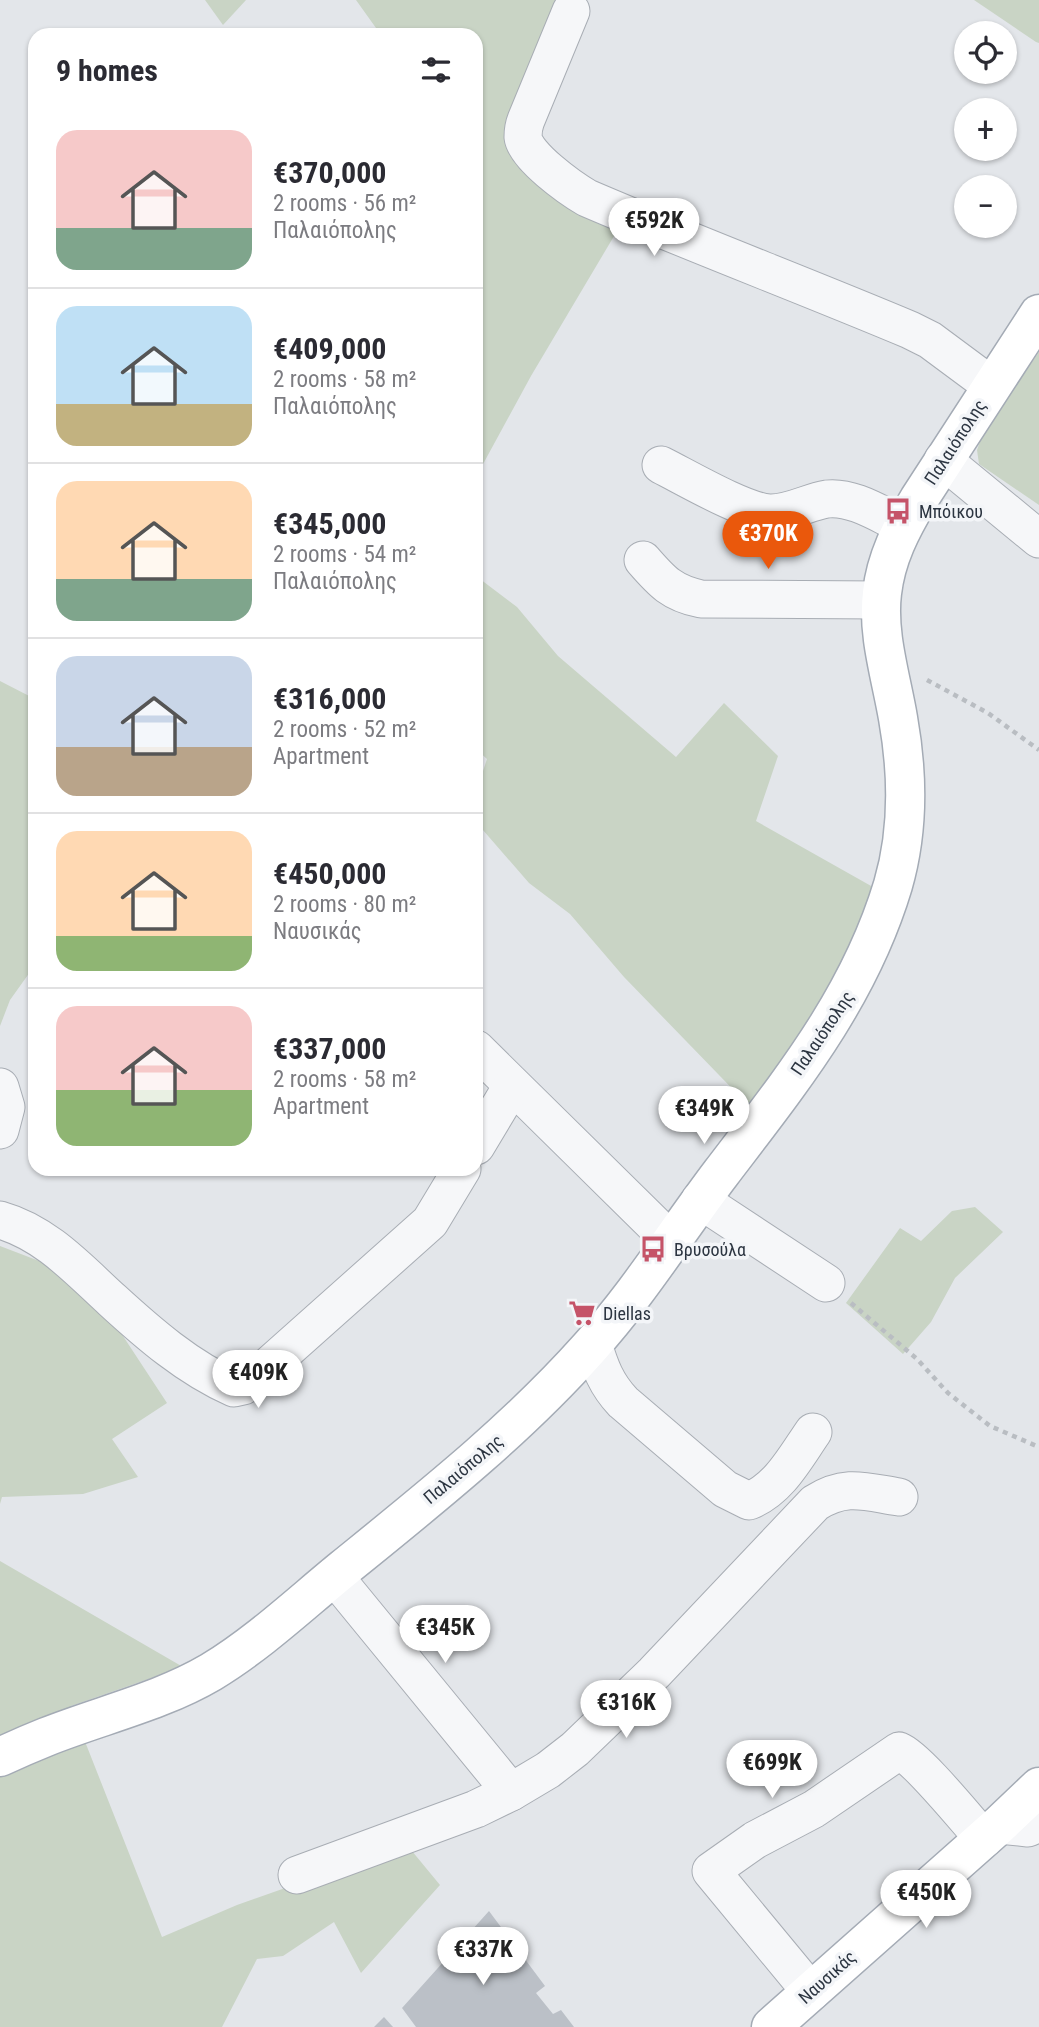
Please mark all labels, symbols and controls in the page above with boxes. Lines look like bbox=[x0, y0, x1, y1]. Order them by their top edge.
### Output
map controls bbox=[954, 21, 1017, 238]
button: locate bbox=[954, 21, 1017, 84]
icon: filters bbox=[417, 51, 455, 89]
text: 9 homes bbox=[56, 53, 158, 88]
button: + bbox=[954, 98, 1017, 161]
text: €370,000 bbox=[273, 155, 386, 190]
icon: home bbox=[112, 158, 196, 242]
button: − bbox=[954, 175, 1017, 238]
text: 2 rooms · 56 m² bbox=[273, 190, 416, 217]
pin: €592K bbox=[605, 198, 703, 258]
text: €592K bbox=[624, 207, 684, 234]
text: Παλαιόπολης bbox=[273, 217, 397, 244]
text: €409,000 bbox=[273, 331, 386, 366]
icon: home bbox=[112, 334, 196, 418]
text: 2 rooms · 58 m² bbox=[273, 366, 416, 393]
text: Παλαιόπολης bbox=[273, 393, 397, 420]
street label: Παλαιόπολης bbox=[920, 396, 990, 488]
bus stop icon: Μπόικου bbox=[883, 496, 913, 526]
place label: Μπόικου bbox=[919, 501, 983, 522]
text: €345,000 bbox=[273, 506, 386, 541]
icon: home bbox=[112, 509, 196, 593]
pin: €370K bbox=[719, 512, 817, 571]
text: €370K bbox=[738, 520, 798, 547]
text: 2 rooms · 54 m² bbox=[273, 541, 416, 568]
text: Παλαιόπολης bbox=[273, 568, 397, 595]
text: €316,000 bbox=[273, 681, 386, 716]
icon: home bbox=[112, 684, 196, 768]
text: 2 rooms · 52 m² bbox=[273, 716, 416, 743]
text: Apartment bbox=[273, 743, 369, 770]
text: €450,000 bbox=[273, 856, 386, 891]
icon: home bbox=[112, 859, 196, 943]
text: 2 rooms · 80 m² bbox=[273, 891, 416, 918]
text: Ναυσικάς bbox=[273, 918, 362, 945]
street label: Παλαιόπολης bbox=[786, 987, 858, 1079]
text: €337,000 bbox=[273, 1031, 386, 1066]
icon: home bbox=[112, 1034, 196, 1118]
text: 2 rooms · 58 m² bbox=[273, 1066, 416, 1093]
pin: €349K bbox=[655, 1086, 753, 1146]
text: Apartment bbox=[273, 1093, 369, 1120]
text: €349K bbox=[674, 1095, 734, 1122]
bus stop icon: Βρυσούλα bbox=[638, 1234, 668, 1264]
place label: Βρυσούλα bbox=[674, 1239, 746, 1260]
supermarket icon: Diellas bbox=[567, 1298, 597, 1328]
place label: Diellas bbox=[603, 1303, 651, 1324]
pin: €409K bbox=[209, 1350, 307, 1410]
text: €409K bbox=[228, 1359, 288, 1386]
street label: Παλαιόπολης bbox=[419, 1430, 507, 1508]
pin: €345K bbox=[396, 1606, 494, 1665]
text: €345K bbox=[415, 1614, 475, 1641]
pin: €316K bbox=[577, 1680, 675, 1740]
text: €316K bbox=[596, 1689, 656, 1716]
pin: €699K bbox=[723, 1741, 821, 1800]
text: €699K bbox=[742, 1749, 802, 1776]
pin: €450K bbox=[877, 1870, 975, 1930]
text: €450K bbox=[896, 1879, 956, 1906]
pin: €337K bbox=[434, 1927, 532, 1987]
text: €337K bbox=[453, 1936, 513, 1963]
street label: Ναυσικάς bbox=[794, 1946, 860, 2008]

